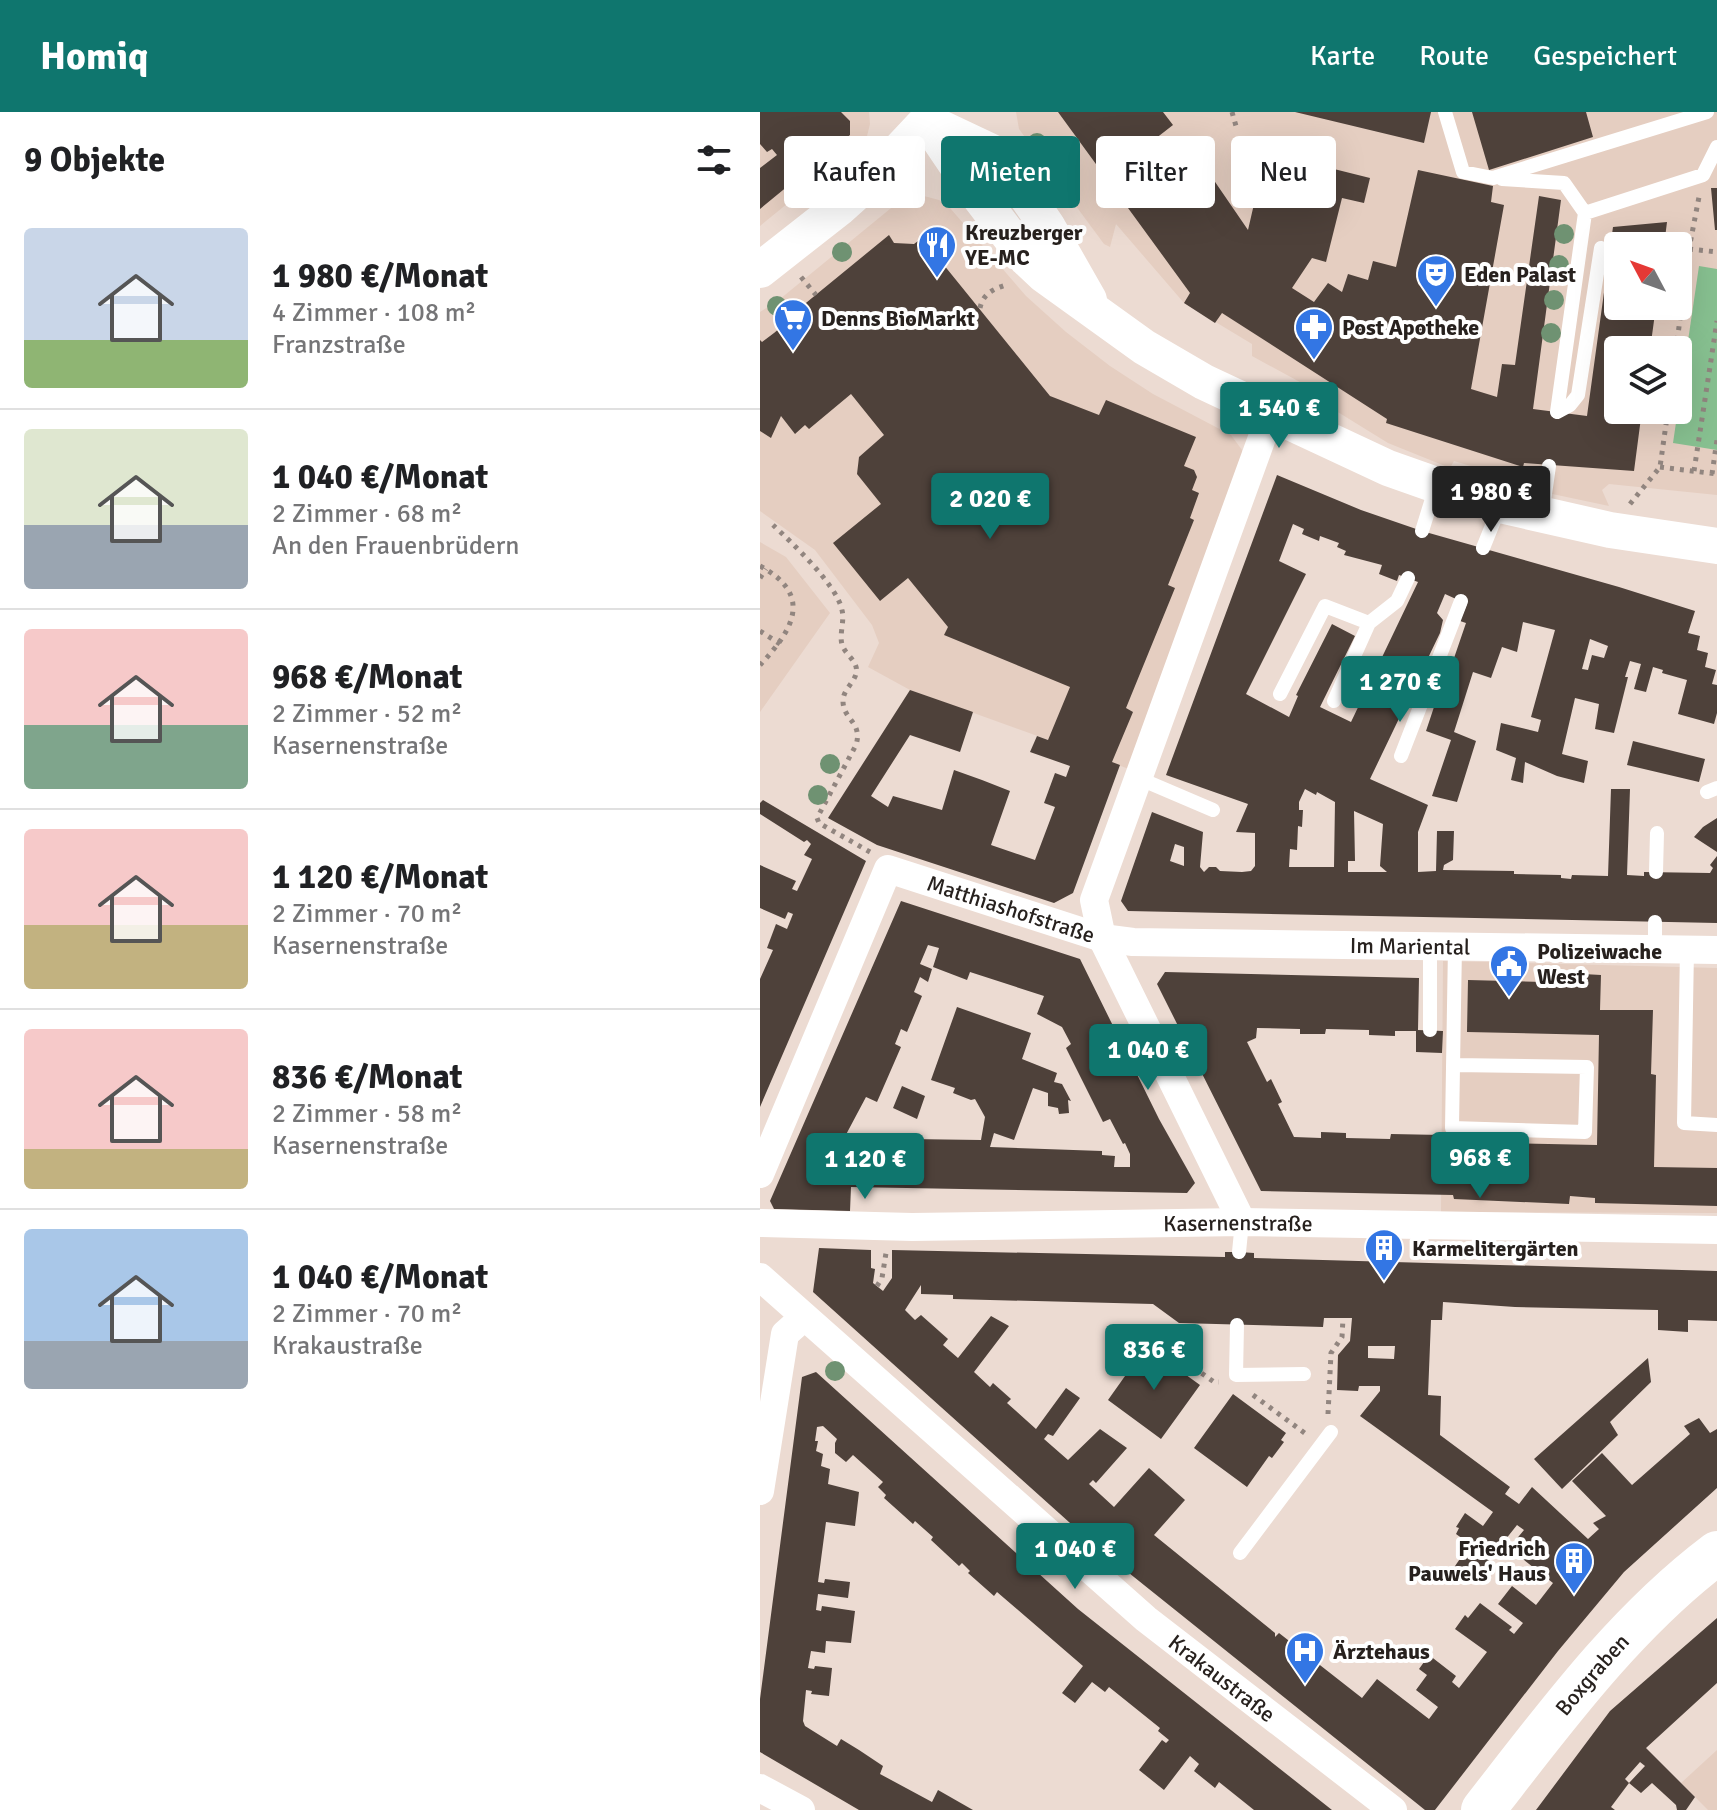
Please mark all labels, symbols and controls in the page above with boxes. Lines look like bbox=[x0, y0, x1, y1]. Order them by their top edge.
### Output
text: Homiq bbox=[40, 33, 148, 80]
text: Karte bbox=[1310, 39, 1375, 73]
text: Route bbox=[1419, 39, 1489, 73]
text: Gespeichert bbox=[1533, 39, 1677, 73]
chip: Kaufen bbox=[784, 136, 925, 208]
chip: Mieten bbox=[941, 136, 1080, 208]
chip: Filter bbox=[1096, 136, 1215, 208]
chip: Neu bbox=[1231, 136, 1336, 208]
icon: filters bbox=[692, 138, 736, 182]
text: 9 Objekte bbox=[24, 139, 165, 181]
place label: Kreuzberger YE-MC bbox=[964, 219, 1083, 271]
restaurant icon: Kreuzberger YE-MC bbox=[916, 224, 958, 279]
north arrow bbox=[1604, 232, 1692, 320]
map controls bbox=[1604, 232, 1692, 424]
theatre icon: Eden Palast bbox=[1415, 253, 1457, 308]
text: 1 980 €/Monat bbox=[272, 255, 488, 297]
icon: home bbox=[88, 260, 184, 356]
place label: Eden Palast bbox=[1464, 261, 1576, 288]
text: 4 Zimmer · 108 m² bbox=[272, 297, 476, 329]
supermarket icon: Denns BioMarkt bbox=[772, 297, 814, 352]
place label: Denns BioMarkt bbox=[821, 305, 975, 332]
pharmacy icon: Post Apotheke bbox=[1293, 306, 1335, 361]
place label: Post Apotheke bbox=[1342, 314, 1479, 341]
text: Franzstraße bbox=[272, 329, 406, 361]
button: layers bbox=[1604, 336, 1692, 424]
pin: 1 540 € bbox=[1205, 382, 1353, 450]
text: 1 540 € bbox=[1238, 392, 1320, 424]
text: 1 040 €/Monat bbox=[272, 456, 488, 498]
icon: home bbox=[88, 461, 184, 557]
pin: 1 980 € bbox=[1417, 466, 1565, 534]
pin: 2 020 € bbox=[916, 473, 1064, 541]
text: 1 980 € bbox=[1450, 476, 1532, 508]
text: 2 020 € bbox=[949, 483, 1031, 515]
text: 2 Zimmer · 68 m² bbox=[272, 498, 462, 530]
text: An den Frauenbrüdern bbox=[272, 530, 519, 562]
text: 968 €/Monat bbox=[272, 656, 462, 698]
pin: 1 270 € bbox=[1326, 656, 1474, 724]
icon: home bbox=[88, 661, 184, 757]
text: 1 270 € bbox=[1359, 666, 1441, 698]
text: 2 Zimmer · 52 m² bbox=[272, 698, 462, 730]
text: Kasernenstraße bbox=[272, 730, 448, 762]
text: 1 120 €/Monat bbox=[272, 856, 488, 898]
icon: home bbox=[88, 861, 184, 957]
street label: Matthiashofstraße bbox=[924, 869, 1098, 948]
text: 2 Zimmer · 70 m² bbox=[272, 898, 462, 930]
text: Kasernenstraße bbox=[272, 930, 448, 962]
street label: Im Mariental bbox=[1350, 931, 1471, 960]
place label: Polizeiwache West bbox=[1537, 938, 1662, 990]
public building icon: Polizeiwache West bbox=[1488, 943, 1530, 998]
pin: 1 040 € bbox=[1074, 1024, 1222, 1092]
text: 1 040 € bbox=[1107, 1034, 1189, 1066]
text: 836 €/Monat bbox=[272, 1056, 462, 1098]
icon: home bbox=[88, 1061, 184, 1157]
text: 2 Zimmer · 58 m² bbox=[272, 1098, 462, 1130]
text: Kasernenstraße bbox=[272, 1130, 448, 1162]
pin: 968 € bbox=[1424, 1132, 1536, 1200]
pin: 1 120 € bbox=[791, 1133, 939, 1201]
text: 968 € bbox=[1449, 1142, 1511, 1174]
text: 1 120 € bbox=[824, 1143, 906, 1175]
street label: Kasernenstraße bbox=[1163, 1208, 1313, 1237]
building icon: Karmelitergärten bbox=[1363, 1227, 1405, 1282]
place label: Karmelitergärten bbox=[1412, 1235, 1579, 1262]
text: 1 040 €/Monat bbox=[272, 1256, 488, 1298]
icon: home bbox=[88, 1261, 184, 1357]
text: 2 Zimmer · 70 m² bbox=[272, 1298, 462, 1330]
pin: 836 € bbox=[1098, 1324, 1210, 1392]
text: Krakaustraße bbox=[272, 1330, 423, 1362]
text: 836 € bbox=[1123, 1334, 1185, 1366]
pin: 1 040 € bbox=[1001, 1523, 1149, 1591]
text: 1 040 € bbox=[1034, 1533, 1116, 1565]
place label: Friedrich Pauwels' Haus bbox=[1408, 1535, 1546, 1587]
building icon: Friedrich Pauwels' Haus bbox=[1553, 1540, 1595, 1595]
street label: Krakaustraße bbox=[1163, 1628, 1281, 1728]
street label: Boxgraben bbox=[1549, 1628, 1635, 1721]
hospital icon: Ärztehaus bbox=[1284, 1630, 1326, 1685]
place label: Ärztehaus bbox=[1333, 1638, 1430, 1665]

